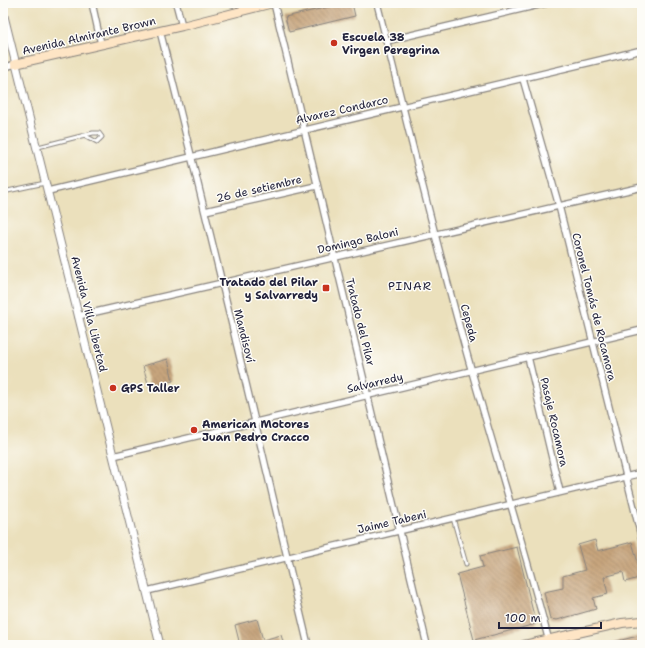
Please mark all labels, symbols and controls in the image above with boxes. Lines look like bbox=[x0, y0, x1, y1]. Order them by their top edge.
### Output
street label: Avenida Almirante Brown bbox=[21, 13, 158, 59]
place label: Escuela 38 Virgen Peregrina bbox=[342, 30, 440, 58]
marker: Escuela 38 Virgen Peregrina bbox=[329, 38, 339, 48]
street label: Alvarez Condarco bbox=[294, 92, 390, 128]
street label: 26 de setiembre bbox=[215, 172, 303, 206]
street label: Domingo Baloni bbox=[316, 224, 400, 258]
street label: Coronel Tomás de Rocamora bbox=[568, 231, 620, 383]
street label: Avenida Villa Libertad bbox=[67, 255, 111, 373]
place label: Tratado del Pilar y Salvarredy bbox=[219, 275, 318, 303]
street label: Tratado del Pilar bbox=[342, 276, 378, 368]
district label: PINAR bbox=[388, 278, 432, 294]
marker: Tratado del Pilar y Salvarredy bbox=[321, 283, 331, 293]
street label: Cepeda bbox=[457, 302, 481, 344]
street label: Mandisoví bbox=[230, 308, 258, 364]
street label: Salvarredy bbox=[346, 369, 404, 397]
street label: Pasaje Rocamora bbox=[536, 376, 572, 468]
place label: GPS Taller bbox=[121, 381, 180, 396]
marker: GPS Taller bbox=[108, 383, 118, 393]
place label: American Motores Juan Pedro Cracco bbox=[202, 417, 309, 445]
marker: American Motores Juan Pedro Cracco bbox=[189, 425, 199, 435]
street label: Jaime Tabeni bbox=[356, 507, 428, 537]
scale bar bbox=[499, 604, 601, 630]
text: 100 m bbox=[505, 610, 541, 626]

